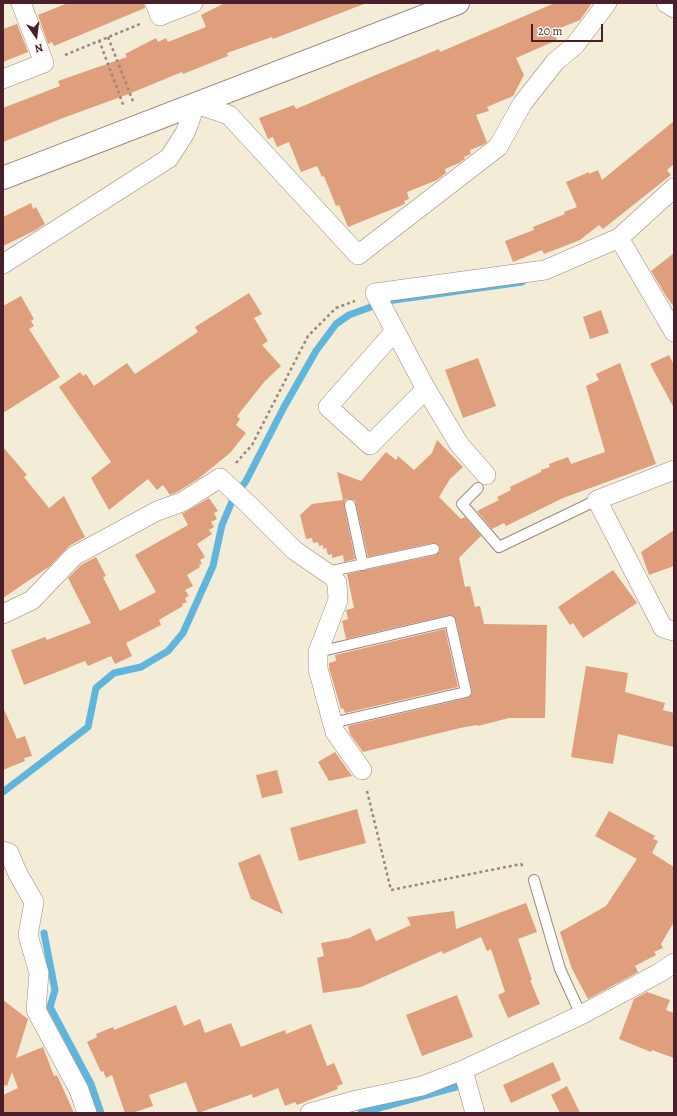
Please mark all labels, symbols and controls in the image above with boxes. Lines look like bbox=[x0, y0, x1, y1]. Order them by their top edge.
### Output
north arrow bbox=[16, 16, 56, 56]
scale bar bbox=[533, 16, 605, 42]
text: 20 m bbox=[538, 23, 562, 39]
text: N bbox=[33, 40, 45, 56]

